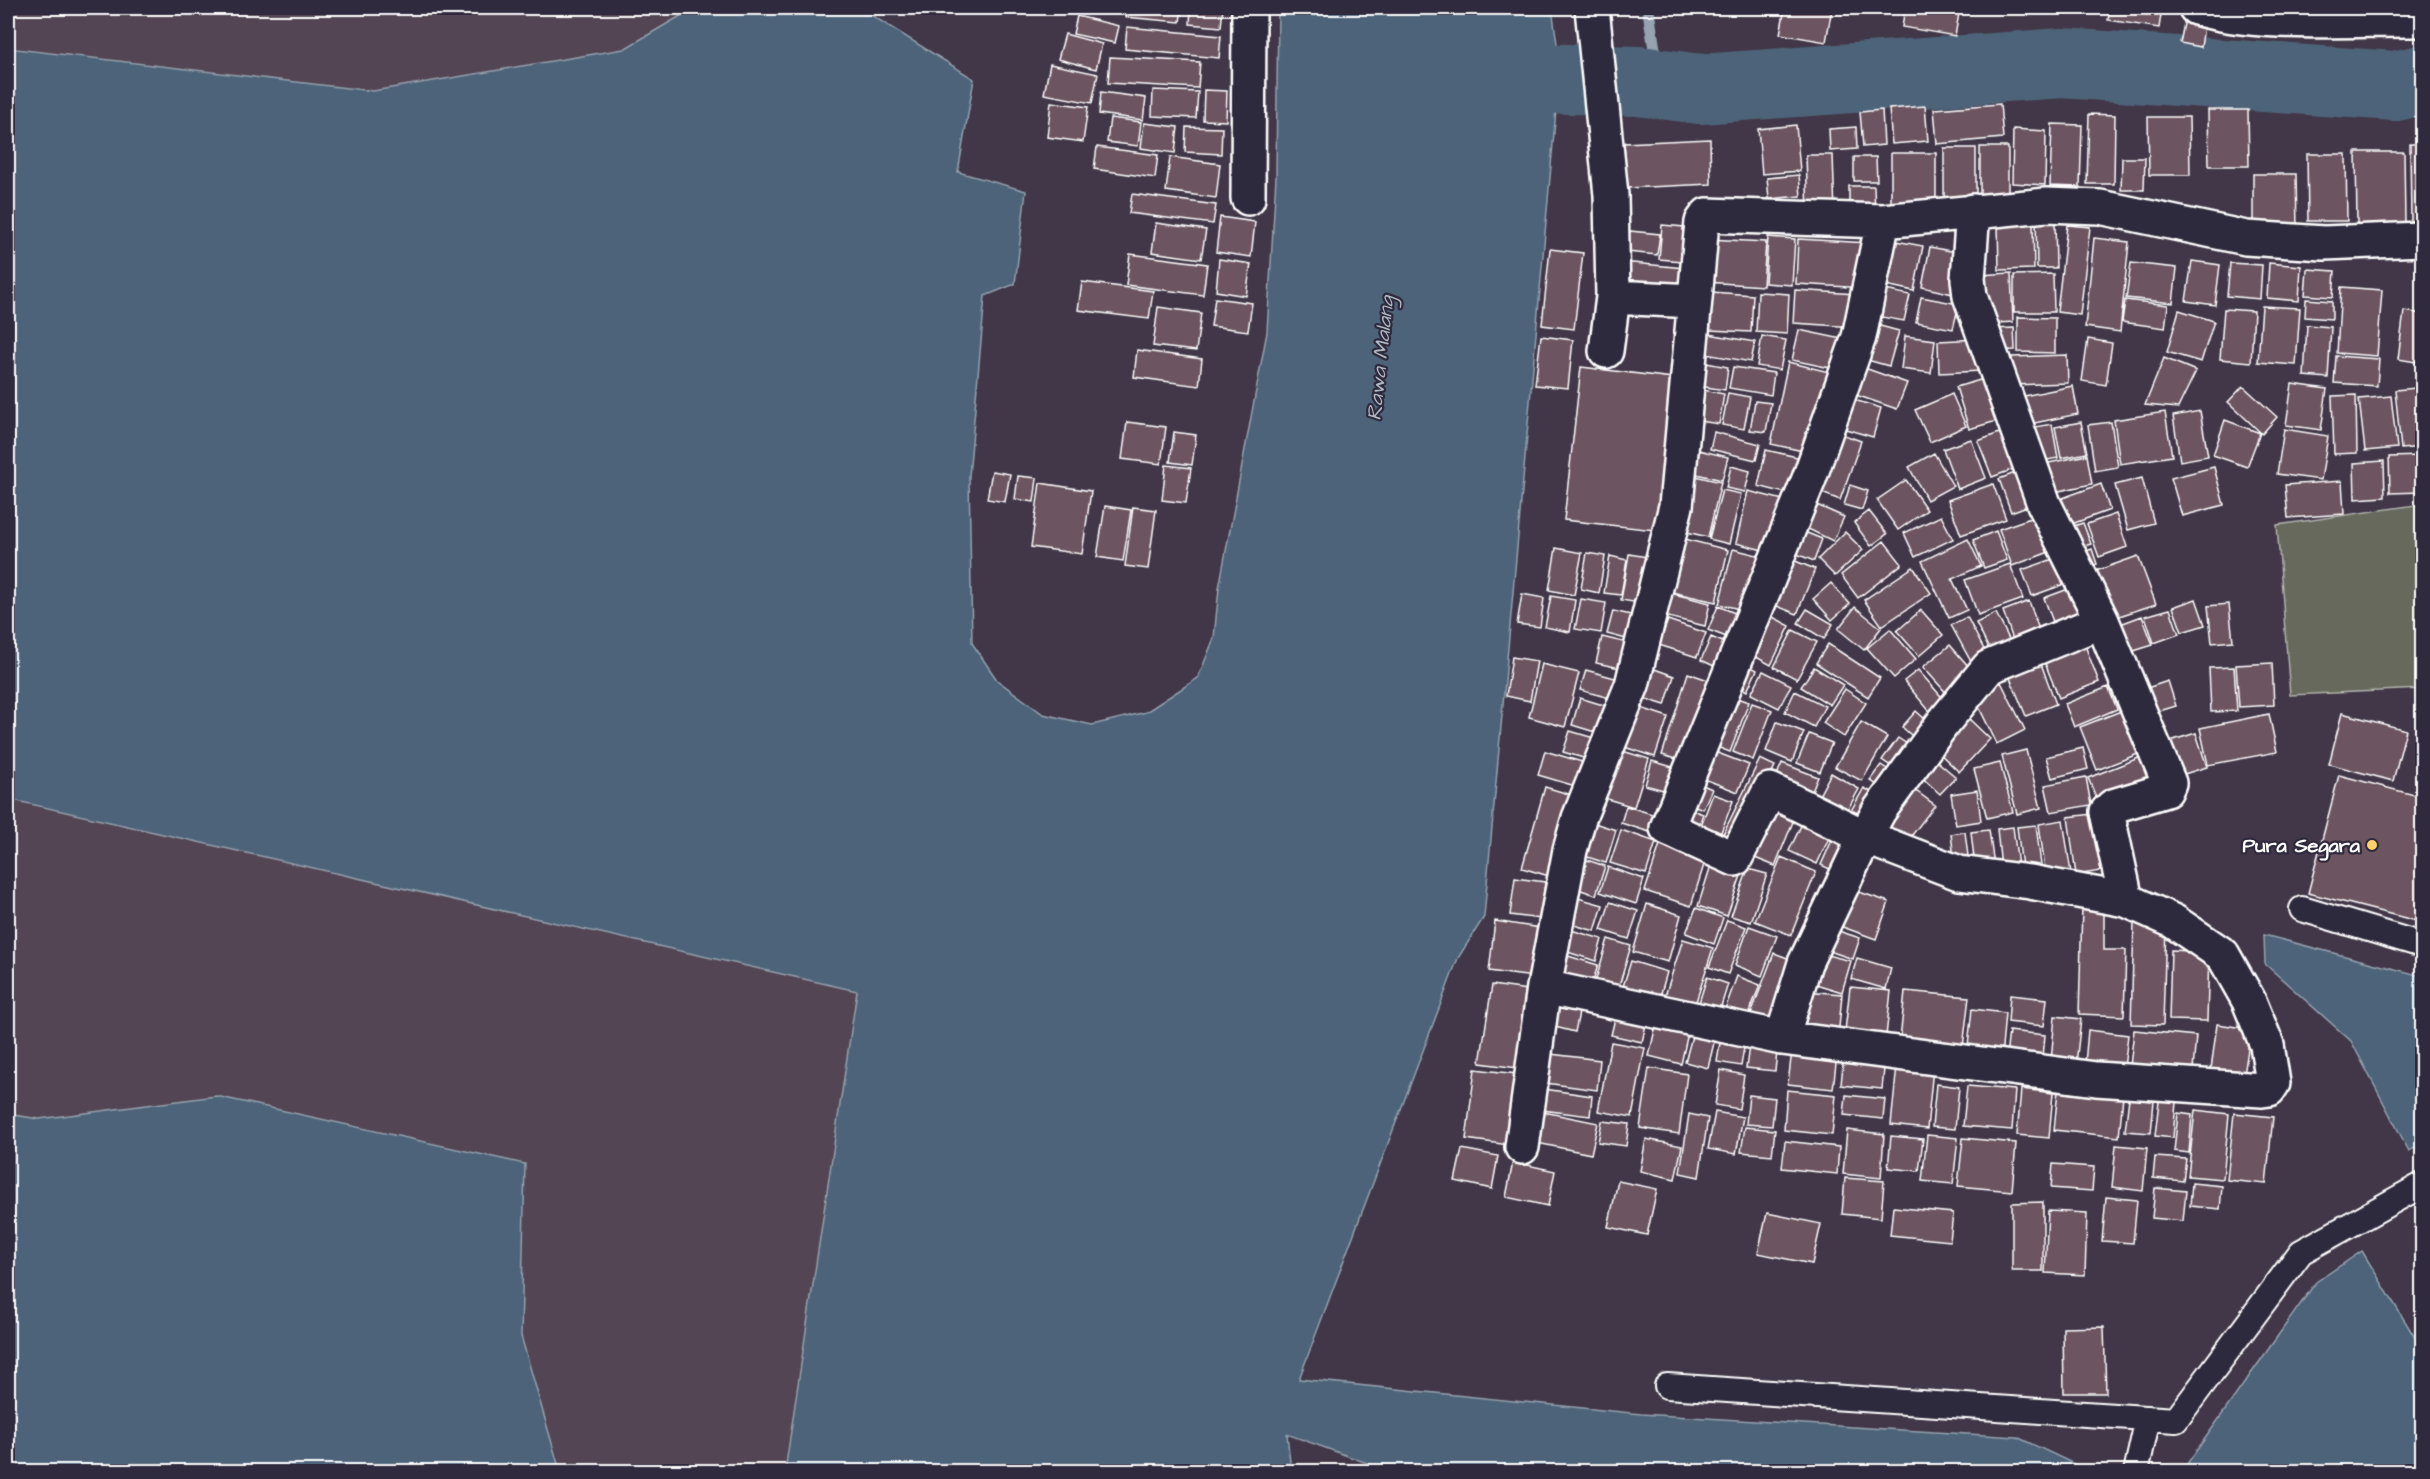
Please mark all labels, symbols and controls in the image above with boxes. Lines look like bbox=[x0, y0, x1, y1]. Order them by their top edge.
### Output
water label: Rawa Malang bbox=[1360, 293, 1403, 422]
place label: Pura Segara bbox=[2243, 832, 2361, 861]
marker: Pura Segara bbox=[2365, 838, 2379, 852]

